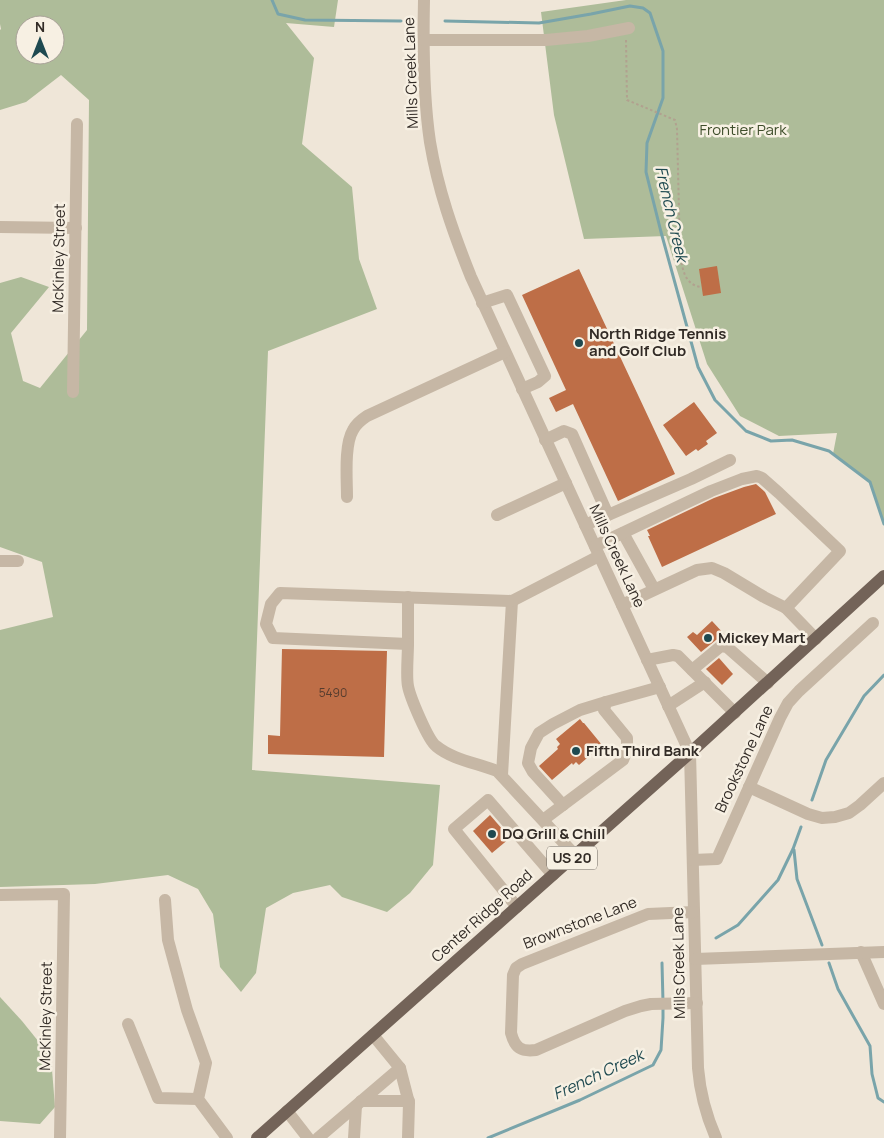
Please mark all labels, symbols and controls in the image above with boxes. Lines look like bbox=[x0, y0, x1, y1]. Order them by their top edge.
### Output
north arrow bbox=[15, 15, 65, 65]
text: N bbox=[35, 17, 45, 36]
street label: Mills Creek Lane bbox=[398, 17, 423, 129]
park label: Frontier Park bbox=[699, 119, 787, 140]
water label: French Creek bbox=[650, 164, 694, 266]
street label: McKinley Street bbox=[47, 203, 70, 313]
place label: North Ridge Tennis and Golf Club bbox=[589, 323, 726, 361]
marker: North Ridge Tennis and Golf Club bbox=[573, 337, 585, 349]
street label: Mills Creek Lane bbox=[584, 501, 651, 611]
place label: Mickey Mart bbox=[718, 627, 806, 648]
marker: Mickey Mart bbox=[702, 632, 714, 644]
house number: 5490 bbox=[319, 684, 347, 701]
street label: Brookstone Lane bbox=[709, 701, 778, 816]
place label: Fifth Third Bank bbox=[586, 740, 700, 761]
marker: Fifth Third Bank bbox=[570, 745, 582, 757]
place label: DQ Grill & Chill bbox=[502, 823, 605, 844]
marker: DQ Grill & Chill bbox=[486, 828, 498, 840]
road number: US 20 bbox=[547, 846, 597, 870]
street label: Center Ridge Road bbox=[427, 865, 537, 967]
street label: Brownstone Lane bbox=[520, 891, 640, 954]
street label: Mills Creek Lane bbox=[667, 907, 690, 1019]
street label: McKinley Street bbox=[34, 961, 57, 1071]
water label: French Creek bbox=[549, 1043, 649, 1105]

